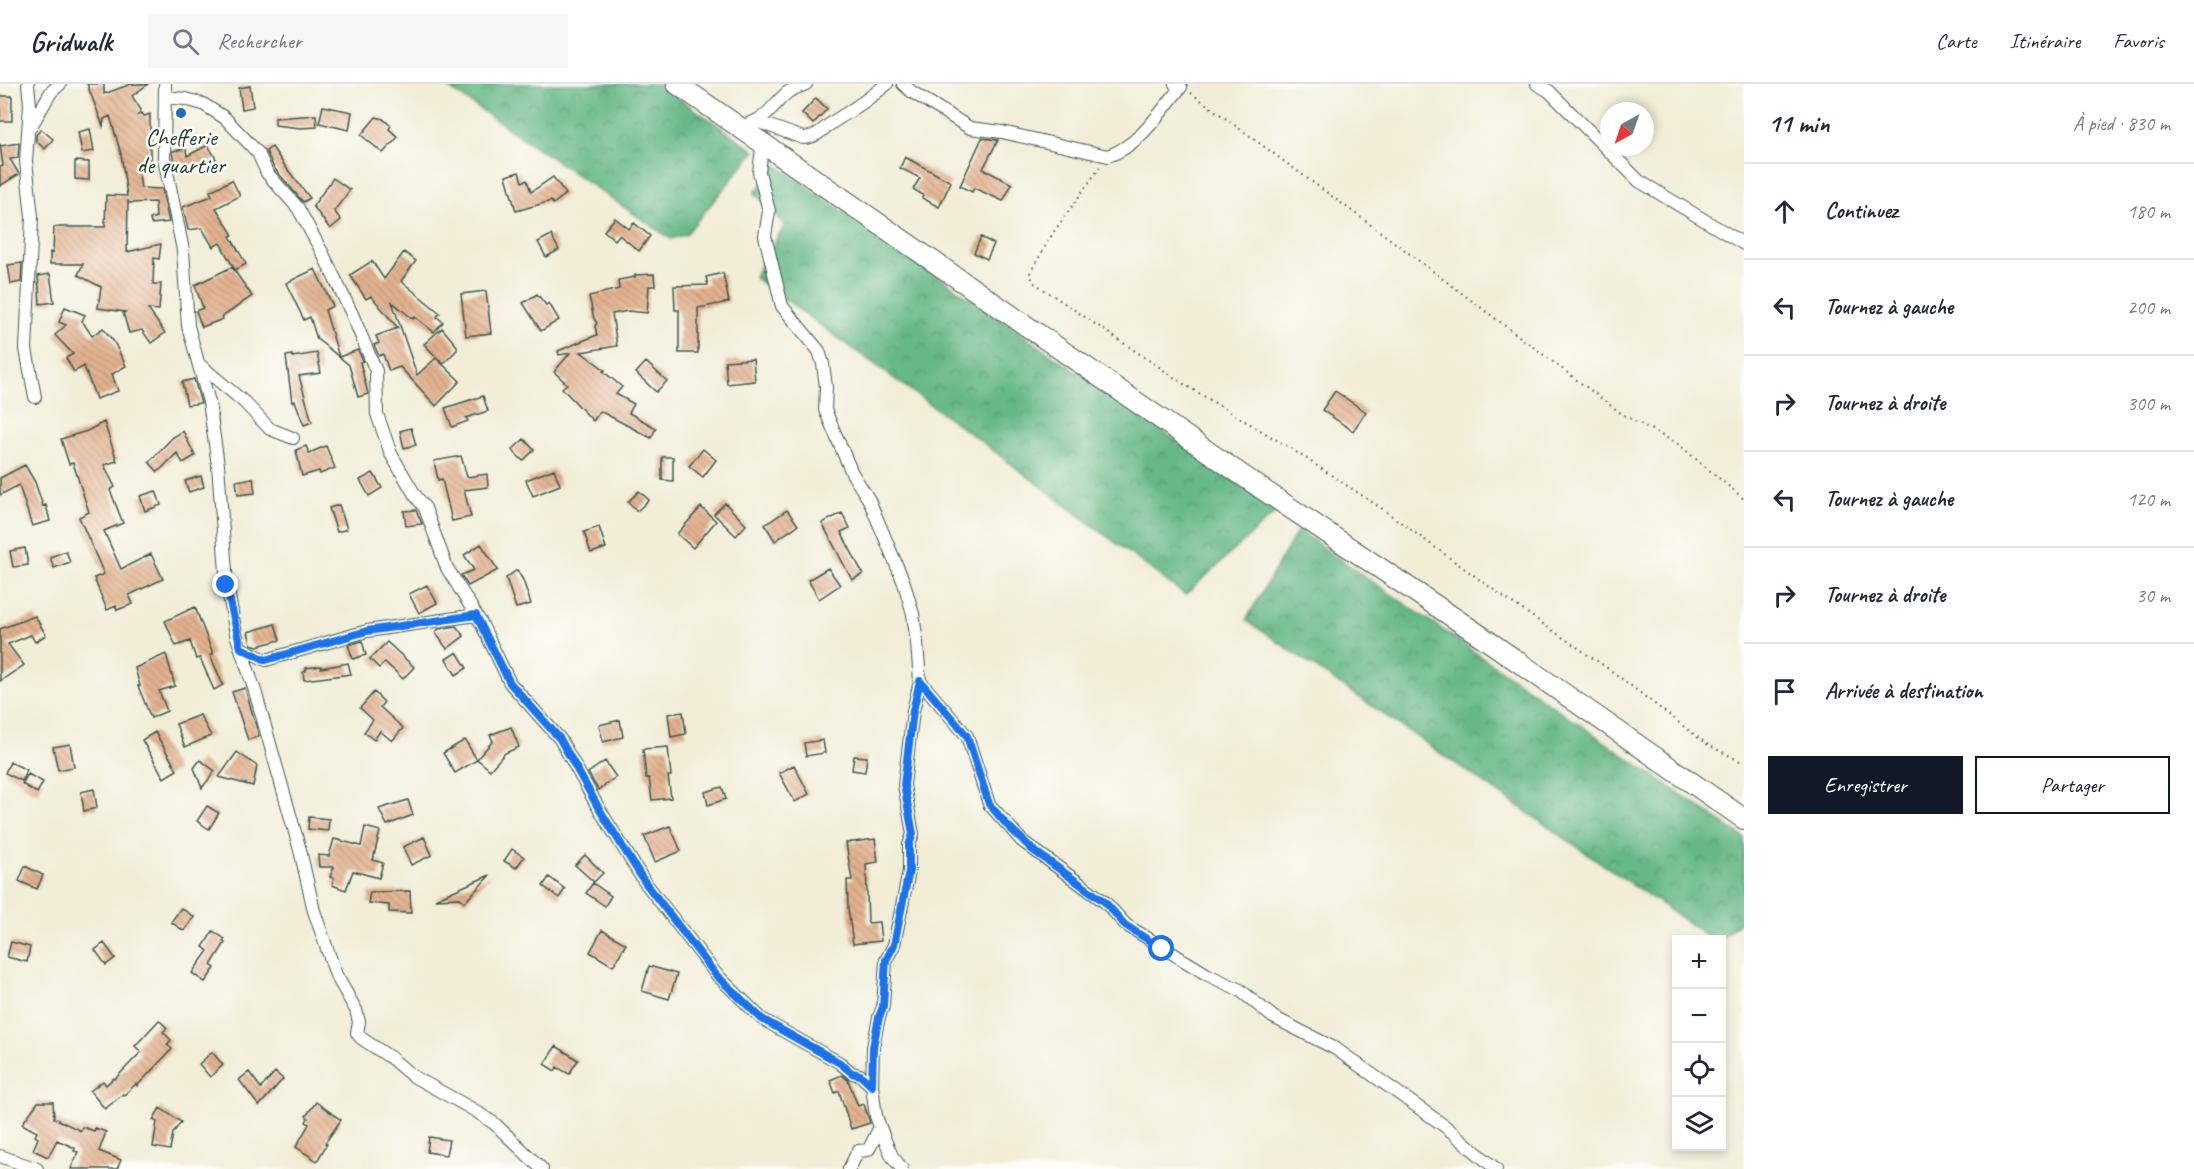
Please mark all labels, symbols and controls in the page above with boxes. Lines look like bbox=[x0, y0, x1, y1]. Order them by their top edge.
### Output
search box bbox=[148, 14, 568, 68]
text: Gridwalk bbox=[30, 24, 112, 59]
icon: search bbox=[169, 25, 202, 58]
text: Rechercher bbox=[217, 27, 302, 55]
text: Carte bbox=[1936, 28, 1977, 54]
text: Itinéraire bbox=[2010, 28, 2080, 54]
text: Favoris bbox=[2113, 28, 2164, 54]
north arrow bbox=[1600, 102, 1654, 156]
marker: Chefferie de quartier bbox=[174, 106, 188, 120]
text: 11 min bbox=[1768, 107, 1830, 140]
text: À pied · 830 m bbox=[2073, 111, 2170, 136]
place label: Chefferie de quartier bbox=[137, 122, 228, 180]
icon: ahead bbox=[1768, 195, 1801, 228]
text: Continuez bbox=[1825, 197, 1898, 225]
text: 180 m bbox=[2127, 199, 2170, 224]
icon: left bbox=[1768, 291, 1801, 324]
text: Tournez à gauche bbox=[1825, 293, 1953, 321]
text: 200 m bbox=[2127, 295, 2170, 320]
icon: right bbox=[1768, 387, 1801, 420]
text: Tournez à droite bbox=[1825, 389, 1945, 417]
text: 300 m bbox=[2127, 391, 2170, 416]
icon: left bbox=[1768, 483, 1801, 516]
text: Tournez à gauche bbox=[1825, 485, 1953, 513]
text: 120 m bbox=[2127, 487, 2170, 512]
route end bbox=[212, 571, 238, 597]
icon: right bbox=[1768, 579, 1801, 612]
text: Tournez à droite bbox=[1825, 581, 1945, 609]
text: 30 m bbox=[2136, 583, 2170, 608]
icon: arrive bbox=[1768, 675, 1801, 708]
text: Arrivée à destination bbox=[1825, 677, 1983, 705]
button: Enregistrer bbox=[1768, 756, 1963, 814]
button: Partager bbox=[1975, 756, 2170, 814]
route start bbox=[1148, 935, 1174, 961]
map controls bbox=[1672, 935, 1726, 1151]
button: + bbox=[1672, 935, 1726, 989]
button: − bbox=[1672, 989, 1726, 1043]
button: locate bbox=[1672, 1043, 1726, 1097]
button: layers bbox=[1672, 1097, 1726, 1151]

